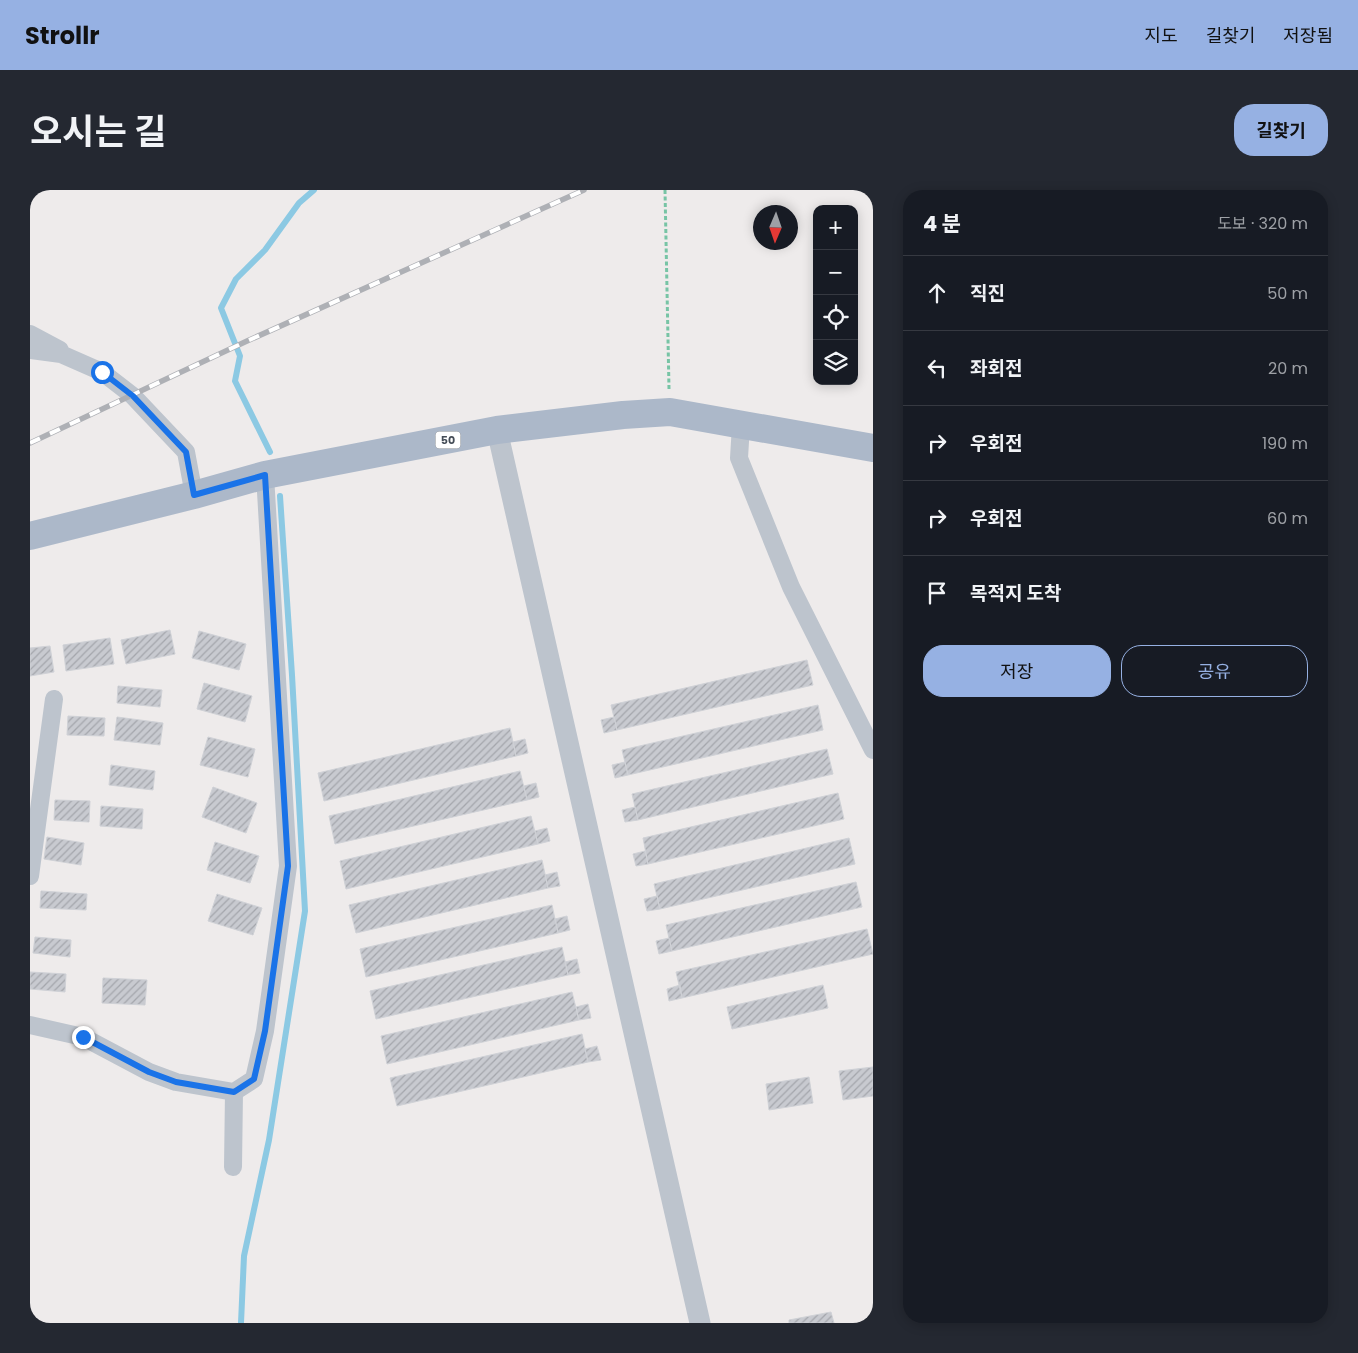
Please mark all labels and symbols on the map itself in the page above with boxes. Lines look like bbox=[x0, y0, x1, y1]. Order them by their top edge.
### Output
north arrow bbox=[753, 205, 798, 250]
route start bbox=[91, 361, 114, 384]
road number: 50 bbox=[436, 432, 460, 448]
route end bbox=[72, 1026, 95, 1049]

